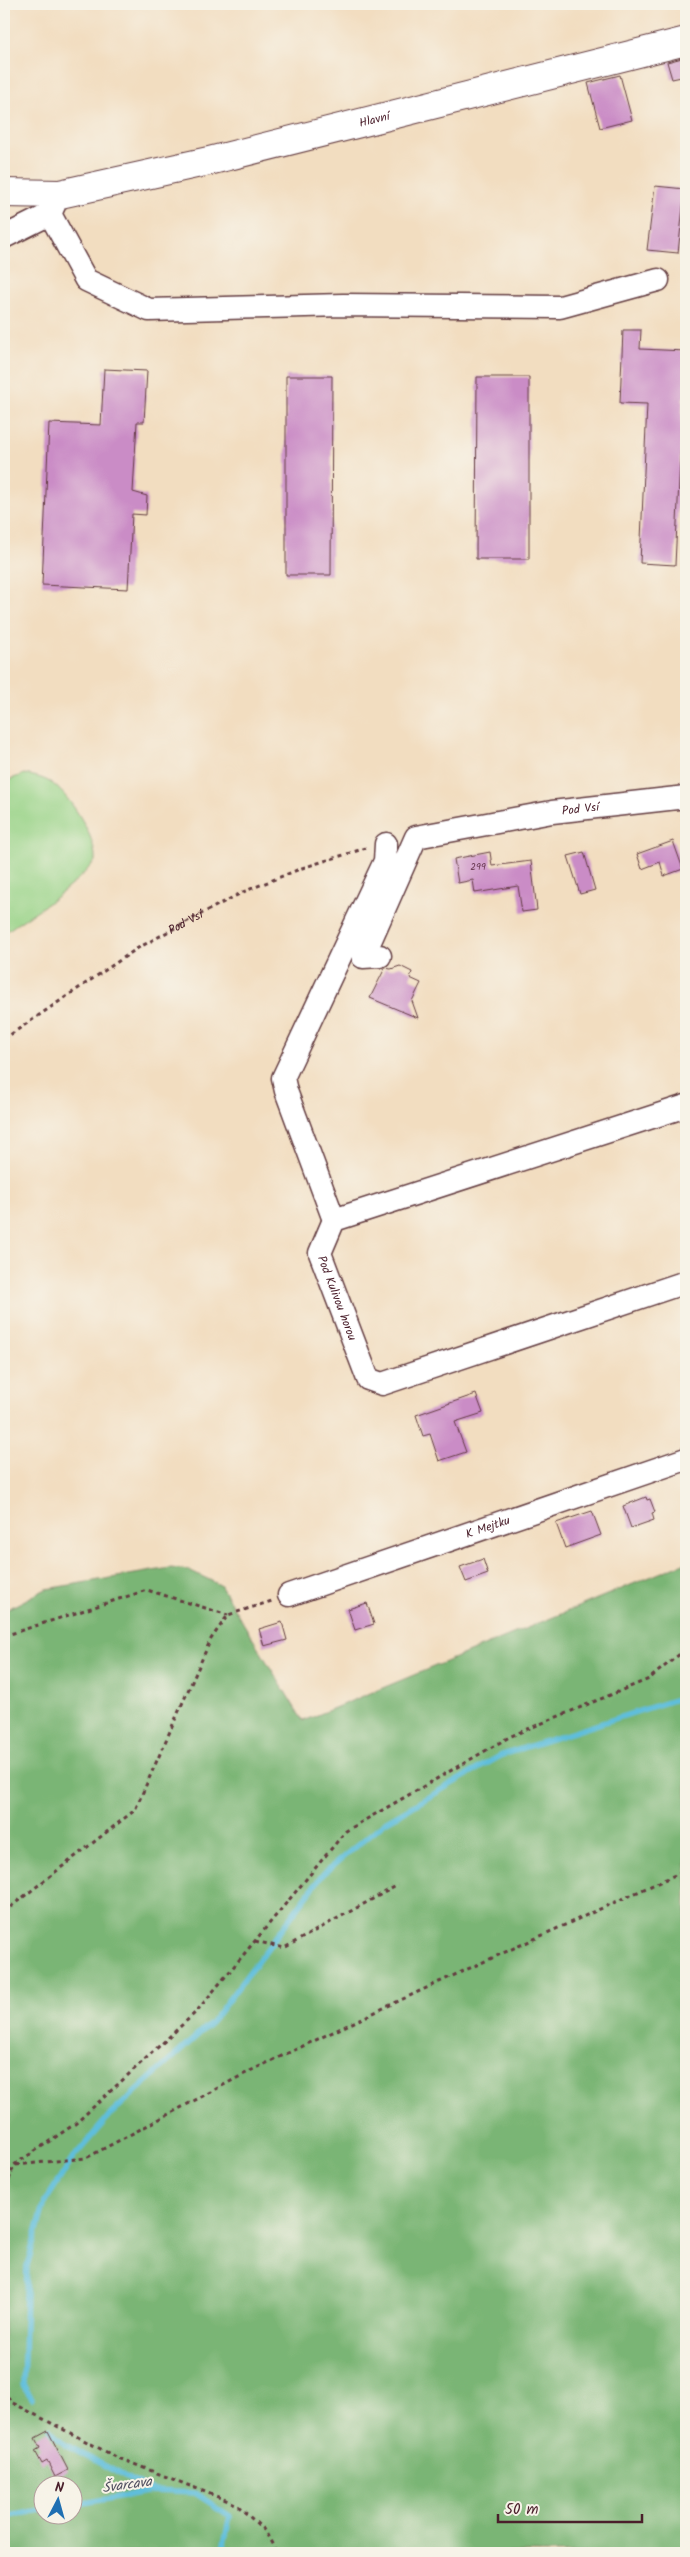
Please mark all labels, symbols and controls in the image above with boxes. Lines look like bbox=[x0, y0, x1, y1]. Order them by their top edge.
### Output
street label: Hlavní bbox=[357, 106, 394, 133]
street label: Pod Vsí bbox=[561, 798, 602, 821]
house number: 299 bbox=[470, 859, 486, 875]
street label: Pod Vsí bbox=[165, 904, 208, 940]
street label: Pod Kulivou horou bbox=[312, 1253, 362, 1344]
street label: K Mejtku bbox=[463, 1511, 513, 1544]
water label: Švarcava bbox=[101, 2470, 155, 2499]
north arrow bbox=[32, 2474, 82, 2524]
text: N bbox=[54, 2477, 65, 2499]
scale bar bbox=[498, 2492, 641, 2524]
text: 50 m bbox=[505, 2498, 539, 2522]

